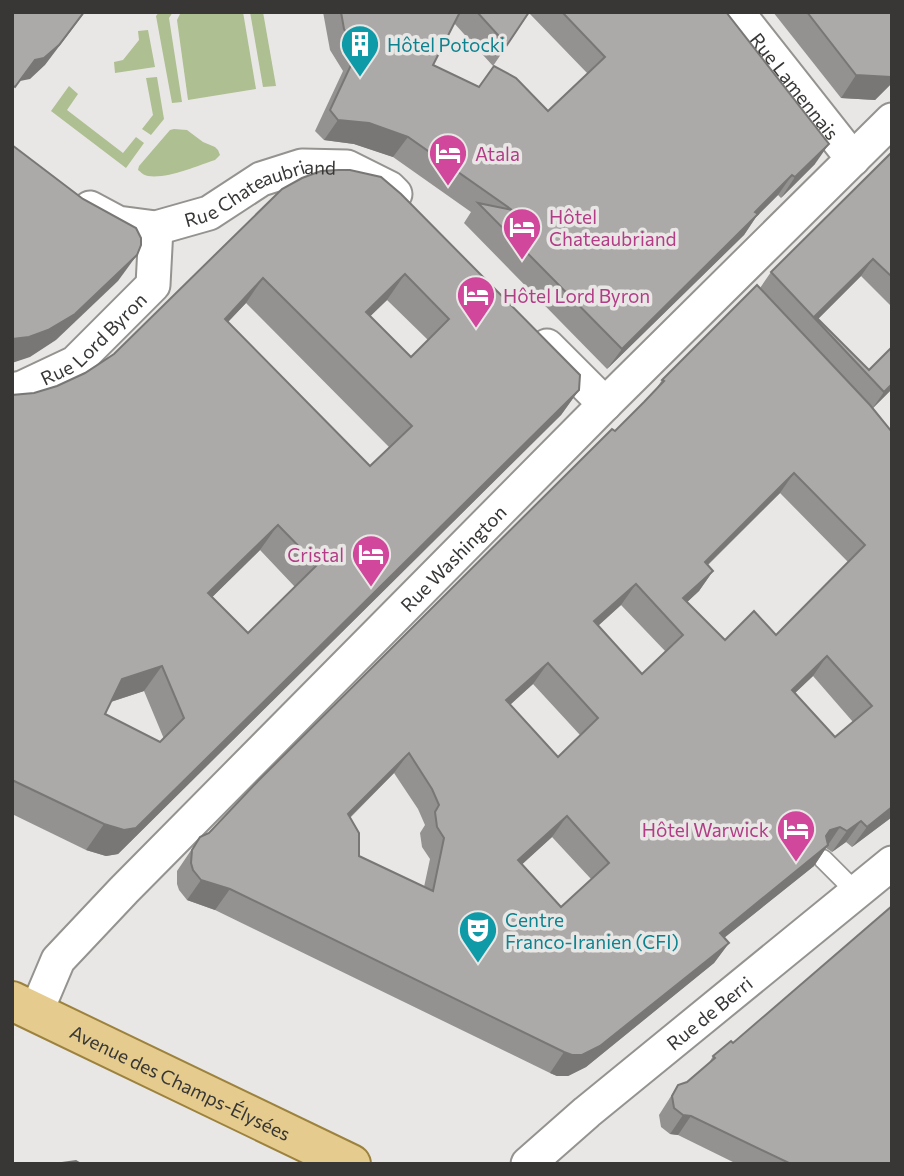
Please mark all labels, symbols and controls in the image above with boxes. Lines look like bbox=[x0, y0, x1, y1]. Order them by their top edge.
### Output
building icon: Hôtel Potocki bbox=[339, 23, 381, 78]
street label: Rue Lamennais bbox=[746, 28, 844, 144]
place label: Hôtel Potocki bbox=[387, 33, 505, 56]
hotel icon: Atala bbox=[427, 132, 469, 187]
place label: Atala bbox=[475, 142, 520, 165]
street label: Rue Chateaubriand bbox=[181, 154, 336, 231]
place label: Hôtel Chateaubriand bbox=[549, 205, 677, 250]
hotel icon: Hôtel Chateaubriand bbox=[501, 206, 543, 261]
hotel icon: Hôtel Lord Byron bbox=[455, 274, 497, 329]
place label: Hôtel Lord Byron bbox=[503, 284, 650, 307]
street label: Rue Lord Byron bbox=[37, 287, 151, 389]
street label: Rue Washington bbox=[395, 500, 510, 616]
hotel icon: Cristal bbox=[350, 533, 392, 588]
place label: Cristal bbox=[287, 543, 344, 566]
hotel icon: Hôtel Warwick bbox=[775, 808, 817, 863]
place label: Hôtel Warwick bbox=[642, 818, 769, 841]
place label: Centre Franco-Iranien (CFI) bbox=[505, 908, 679, 953]
theatre icon: Centre Franco-Iranien (CFI) bbox=[457, 909, 499, 964]
street label: Rue de Berri bbox=[661, 971, 756, 1054]
street label: Avenue des Champs-Élysées bbox=[67, 1019, 294, 1145]

